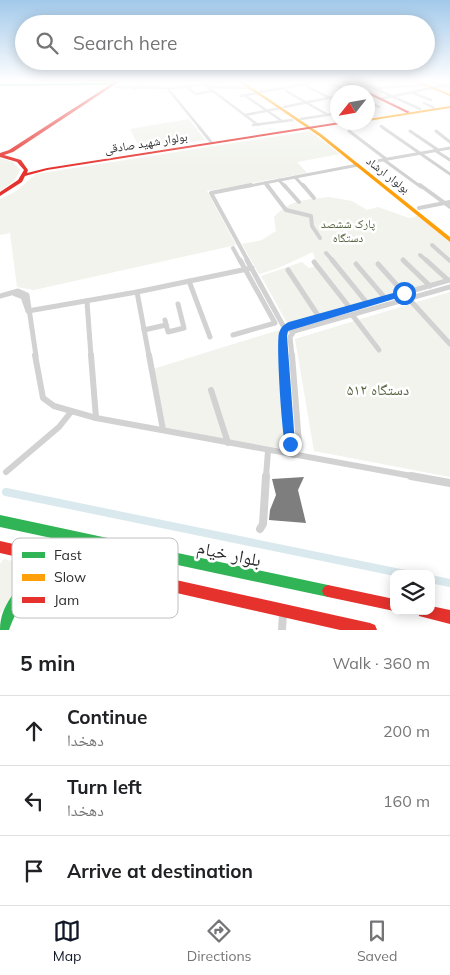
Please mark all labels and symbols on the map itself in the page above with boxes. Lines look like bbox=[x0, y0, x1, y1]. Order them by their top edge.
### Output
north arrow bbox=[330, 85, 375, 130]
street label: بولوار شهید صادقی bbox=[103, 129, 189, 157]
street label: بولوار ارشاد bbox=[363, 153, 413, 197]
park label: پارک‌ ششصد دستگاه bbox=[321, 216, 376, 245]
route start bbox=[393, 282, 416, 305]
park label: ۵۱۲ دستگاه bbox=[347, 380, 409, 399]
route end bbox=[279, 433, 302, 456]
street label: بلوار خیام bbox=[195, 536, 263, 573]
legend bbox=[12, 538, 178, 618]
text: Fast bbox=[54, 546, 82, 564]
text: Slow bbox=[54, 568, 86, 586]
text: Jam bbox=[54, 591, 79, 609]

